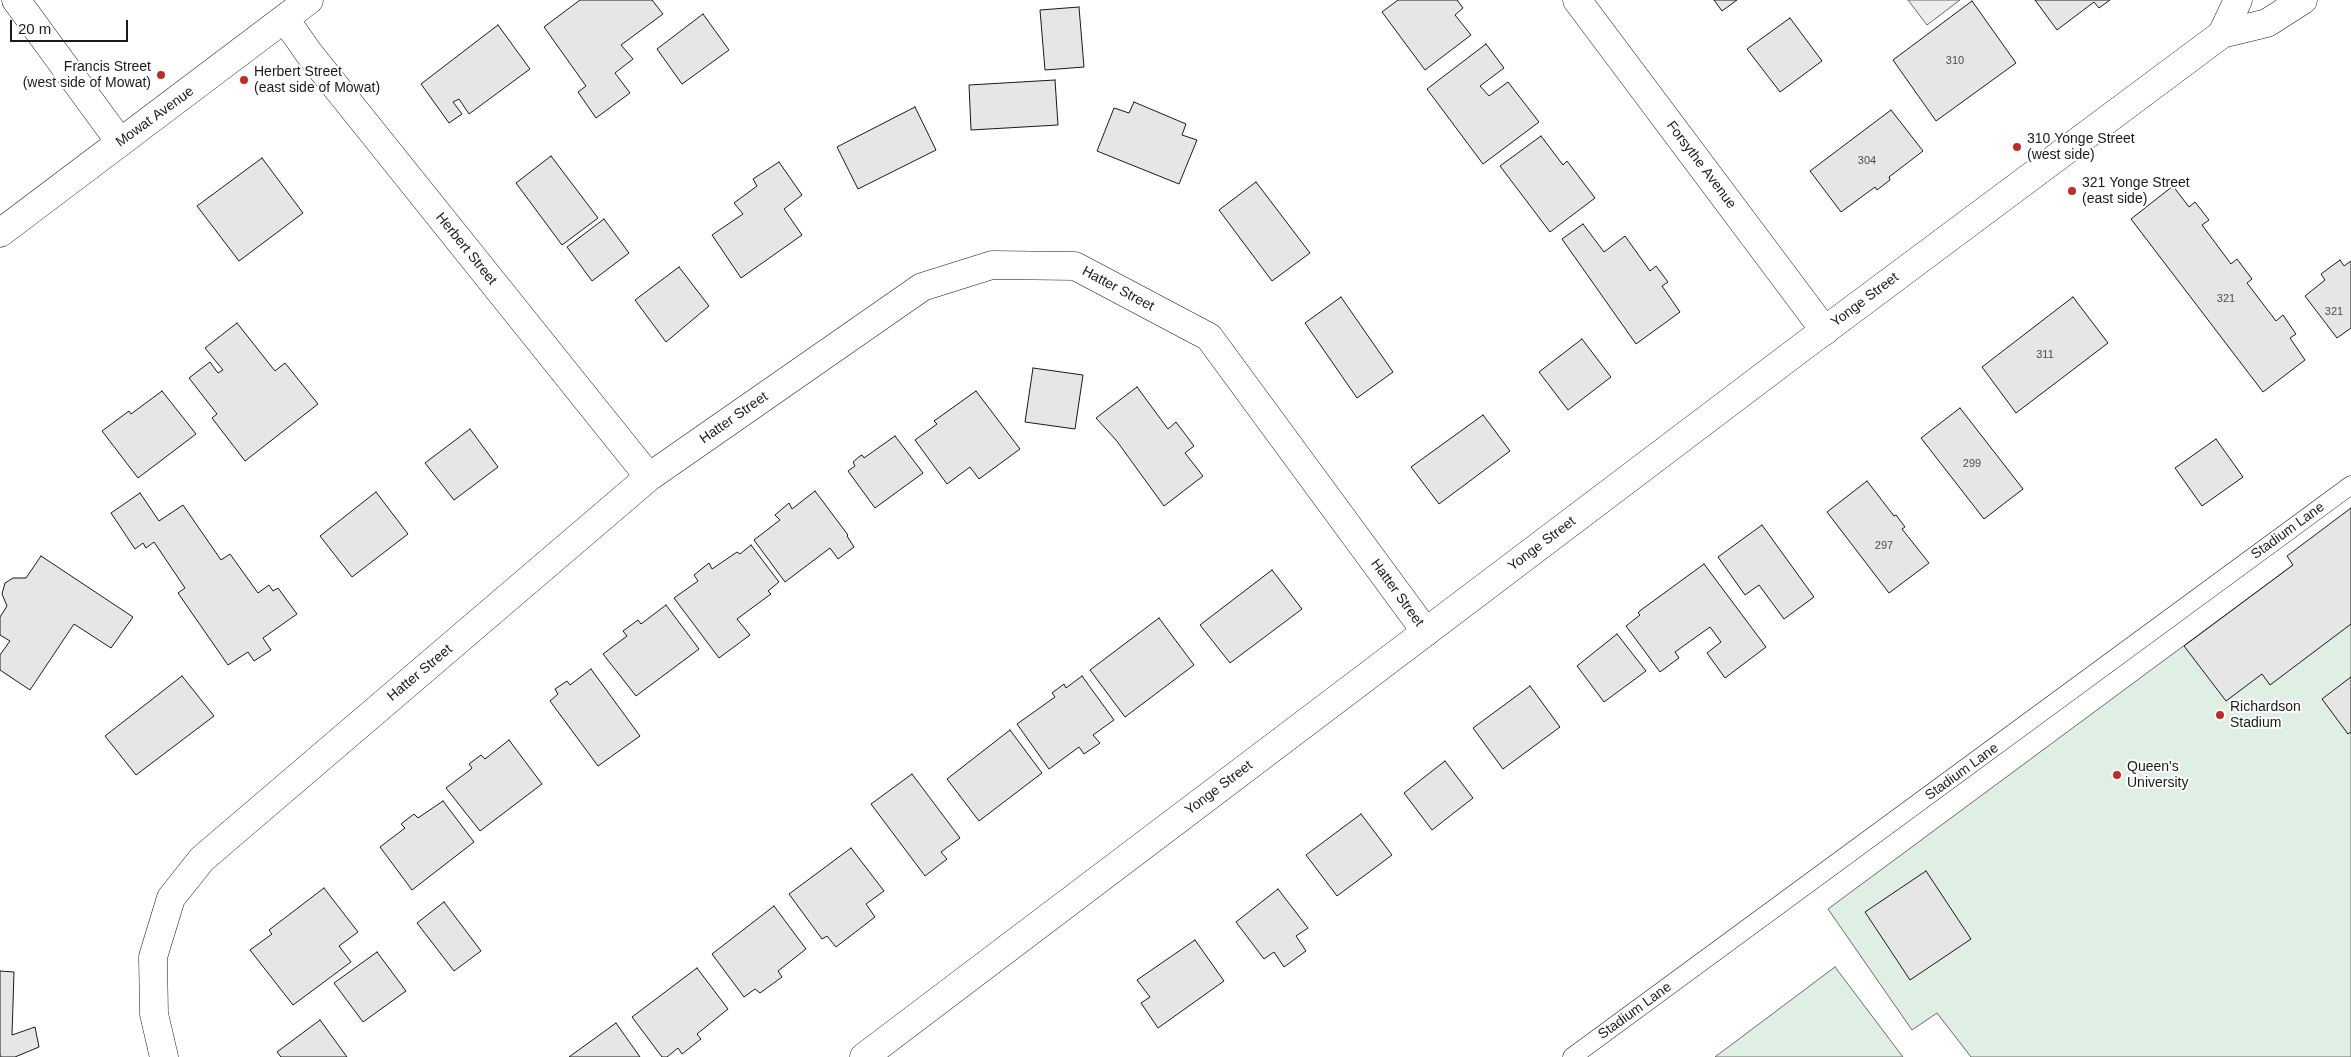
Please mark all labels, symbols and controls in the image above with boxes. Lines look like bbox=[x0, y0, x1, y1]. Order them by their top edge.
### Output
scale bar bbox=[12, 10, 130, 42]
text: 20 m bbox=[18, 20, 51, 37]
house number: 310 bbox=[1946, 54, 1964, 68]
place label: Francis Street (west side of Mowat) bbox=[23, 59, 151, 92]
place label: Herbert Street (east side of Mowat) bbox=[254, 64, 380, 96]
marker: Francis Street (west side of Mowat) bbox=[155, 69, 167, 81]
marker: Herbert Street (east side of Mowat) bbox=[238, 74, 250, 86]
street label: Mowat Avenue bbox=[113, 83, 197, 151]
street label: Forsythe Avenue bbox=[1663, 118, 1739, 212]
place label: 310 Yonge Street (west side) bbox=[2027, 131, 2135, 164]
marker: 310 Yonge Street (west side) bbox=[2011, 141, 2023, 153]
house number: 304 bbox=[1858, 154, 1876, 168]
place label: 321 Yonge Street (east side) bbox=[2082, 175, 2190, 208]
marker: 321 Yonge Street (east side) bbox=[2066, 185, 2078, 197]
street label: Herbert Street bbox=[432, 210, 500, 288]
street label: Hatter Street bbox=[1079, 263, 1157, 315]
street label: Yonge Street bbox=[1828, 269, 1902, 331]
house number: 321 bbox=[2217, 292, 2235, 306]
house number: 321 bbox=[2325, 305, 2343, 319]
house number: 311 bbox=[2036, 348, 2054, 362]
street label: Hatter Street bbox=[697, 388, 771, 448]
house number: 299 bbox=[1963, 457, 1981, 471]
street label: Stadium Lane bbox=[2248, 499, 2328, 563]
street label: Yonge Street bbox=[1505, 513, 1579, 575]
house number: 297 bbox=[1875, 539, 1893, 553]
street label: Hatter Street bbox=[1367, 556, 1427, 630]
street label: Hatter Street bbox=[384, 641, 456, 705]
place label: Richardson Stadium bbox=[2230, 699, 2301, 732]
marker: Richardson Stadium bbox=[2214, 709, 2226, 721]
street label: Stadium Lane bbox=[1922, 740, 2002, 804]
street label: Yonge Street bbox=[1182, 757, 1256, 819]
place label: Queen's University bbox=[2127, 759, 2188, 792]
marker: Queen's University bbox=[2111, 769, 2123, 781]
street label: Stadium Lane bbox=[1595, 979, 1675, 1043]

